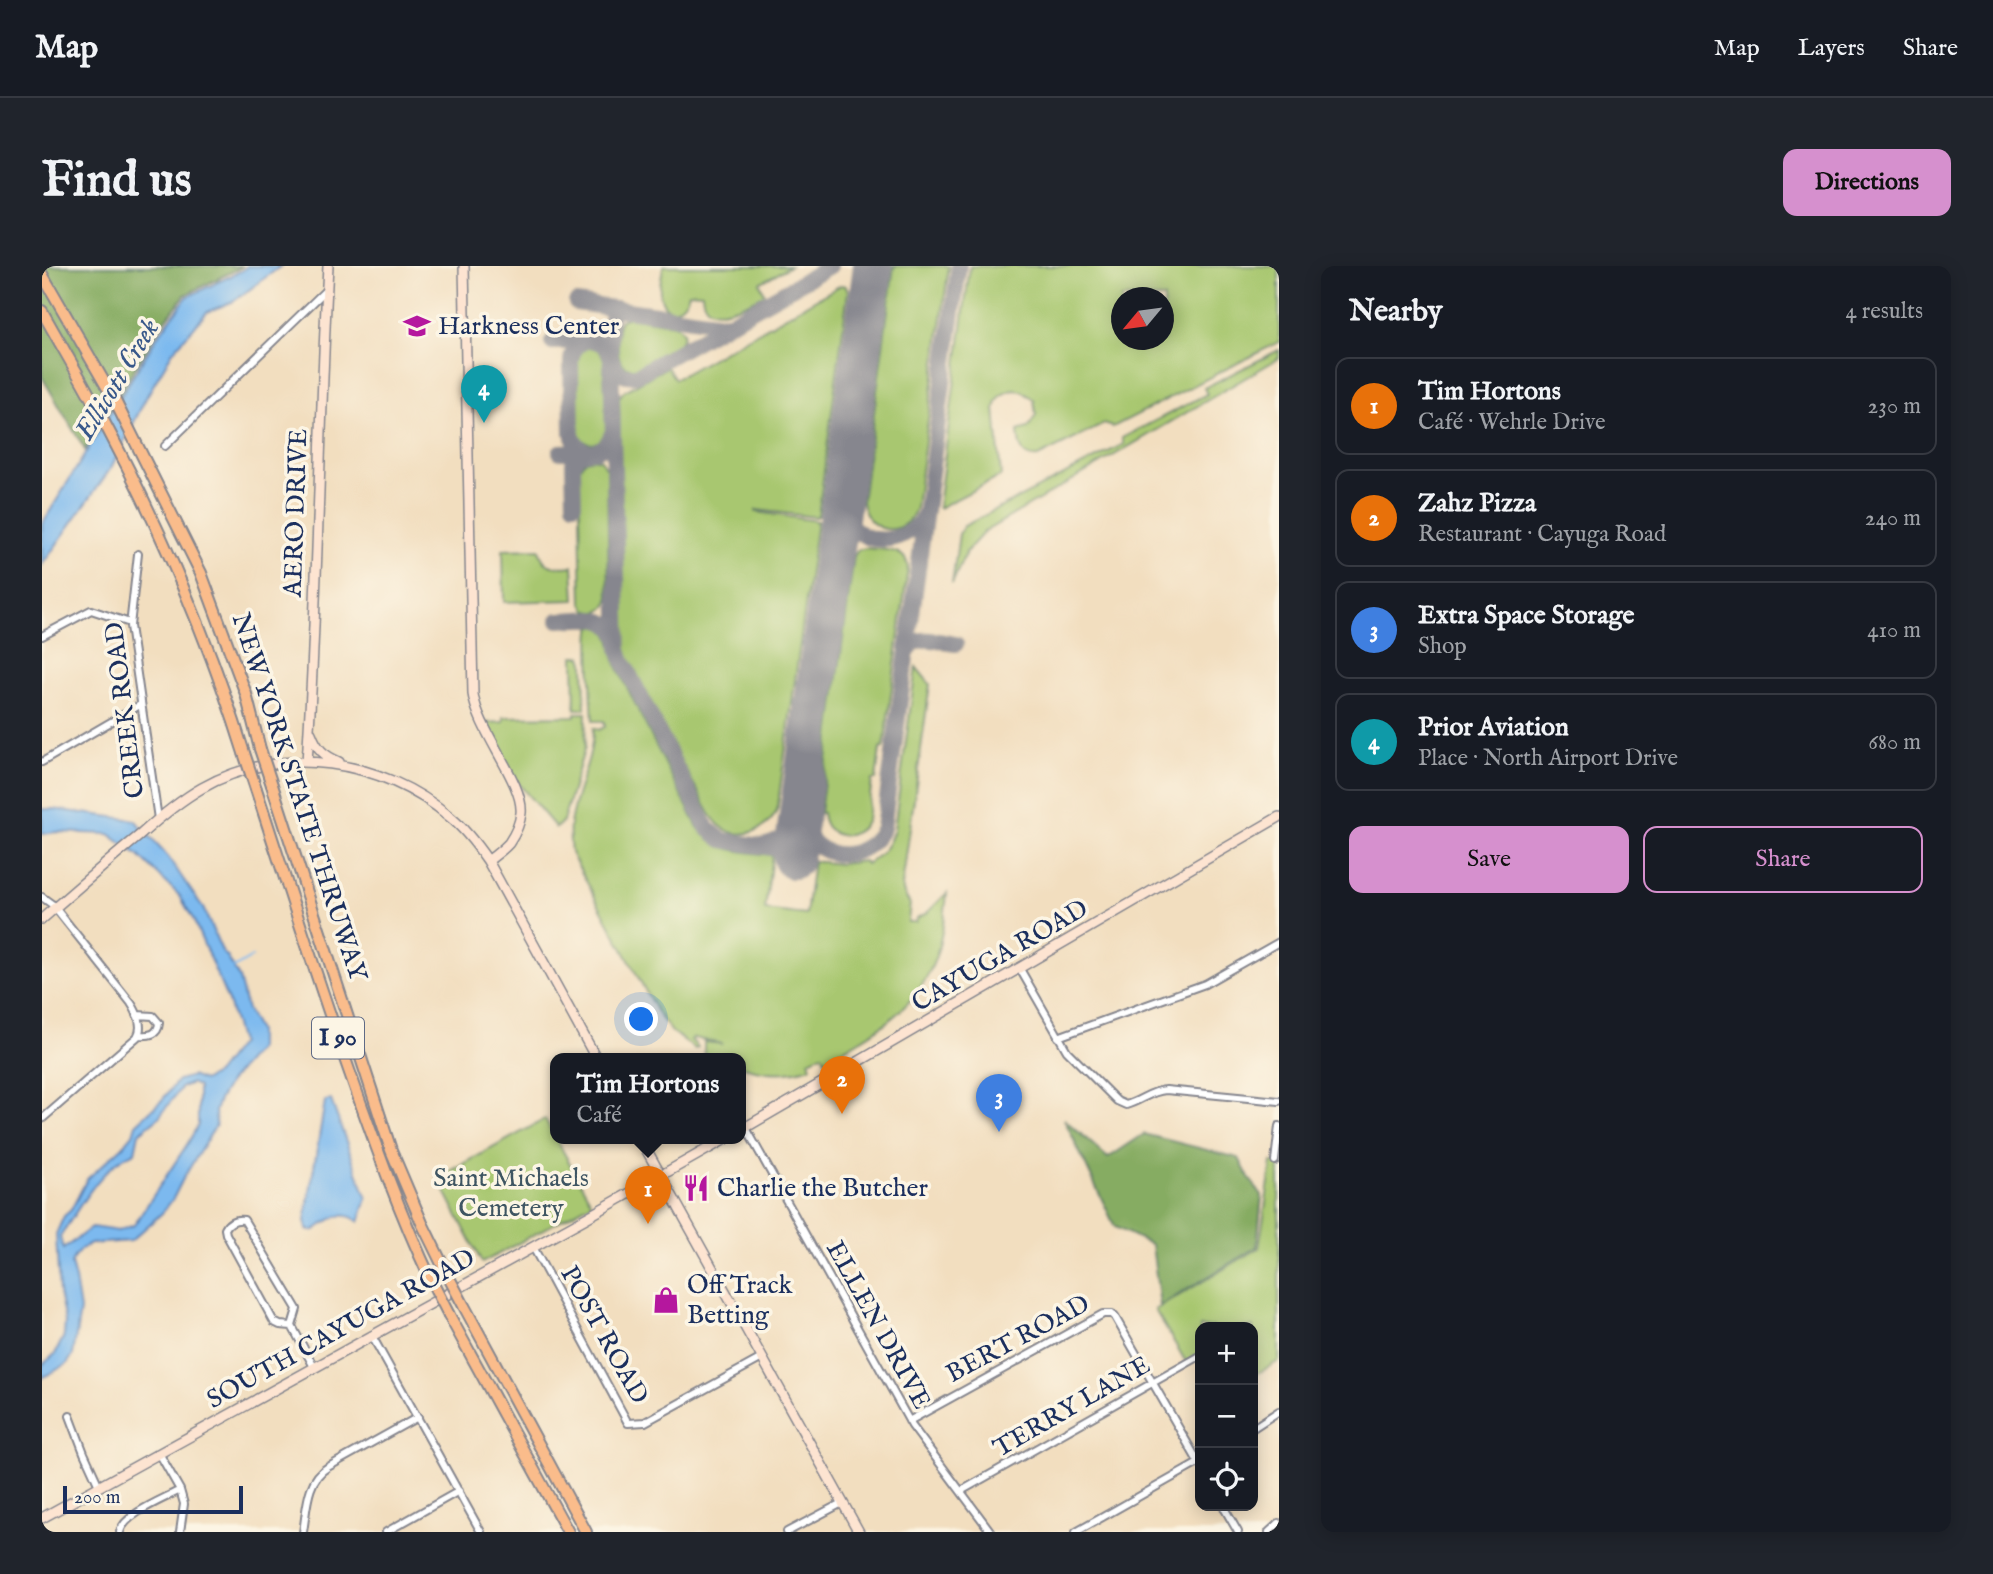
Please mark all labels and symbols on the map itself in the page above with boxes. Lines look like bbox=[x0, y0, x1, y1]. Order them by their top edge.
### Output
north arrow bbox=[1111, 287, 1174, 350]
place label: Harkness Center bbox=[438, 310, 620, 343]
school or university icon: Harkness Center bbox=[402, 311, 432, 341]
water label: Ellicott Creek bbox=[68, 313, 168, 448]
pin: 4 bbox=[461, 365, 507, 423]
street label: AERO DRIVE bbox=[277, 428, 315, 599]
street label: NEW YORK STATE THRUWAY bbox=[224, 609, 375, 987]
street label: CREEK ROAD bbox=[98, 620, 152, 800]
street label: CAYUGA ROAD bbox=[906, 892, 1094, 1020]
your location bbox=[624, 1002, 658, 1036]
road number: I 90 bbox=[312, 1018, 364, 1058]
pin: 2 bbox=[819, 1056, 865, 1114]
pin: 3 bbox=[976, 1074, 1022, 1132]
park label: Saint Michaels Cemetery bbox=[433, 1162, 589, 1225]
pin: 1 bbox=[625, 1166, 671, 1224]
place label: Charlie the Butcher bbox=[717, 1172, 929, 1205]
restaurant icon: Charlie the Butcher bbox=[681, 1173, 711, 1203]
street label: ELLEN DRIVE bbox=[818, 1235, 938, 1415]
street label: SOUTH CAYUGA ROAD bbox=[201, 1241, 481, 1417]
street label: POST ROAD bbox=[552, 1260, 656, 1410]
place label: Off Track Betting bbox=[687, 1269, 794, 1332]
shop icon: Off Track Betting bbox=[651, 1285, 681, 1315]
street label: BERT ROAD bbox=[941, 1287, 1095, 1391]
street label: TERRY LANE bbox=[988, 1349, 1156, 1465]
scale bar bbox=[63, 1483, 243, 1515]

